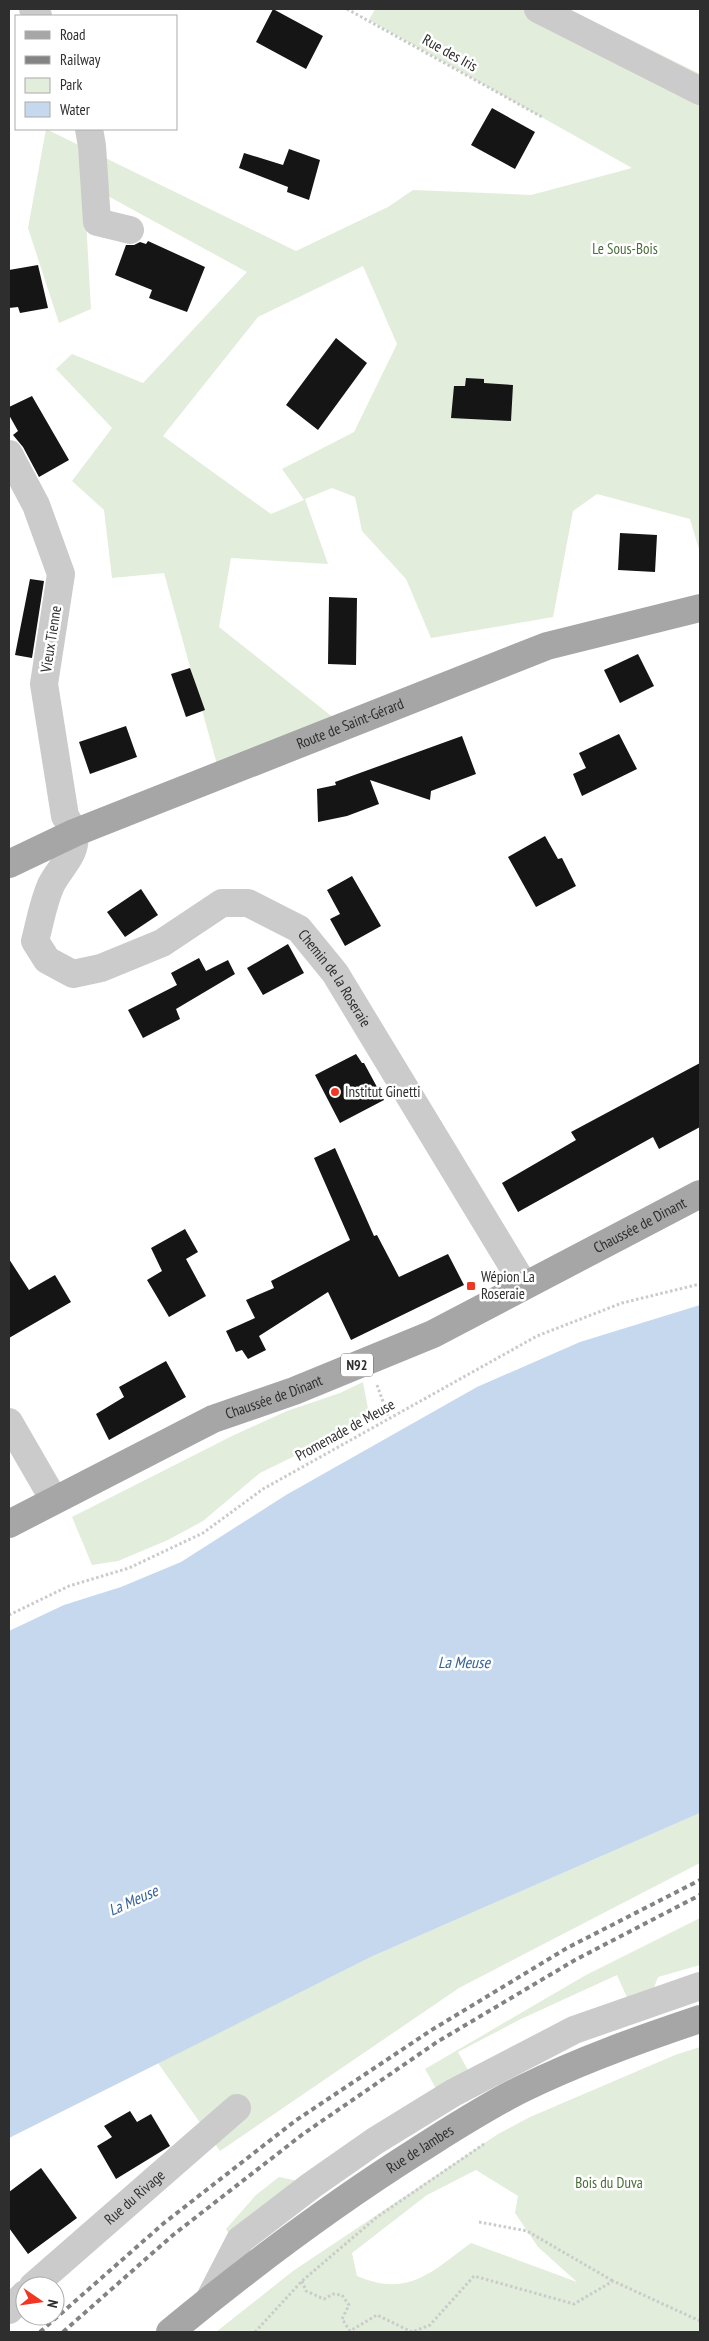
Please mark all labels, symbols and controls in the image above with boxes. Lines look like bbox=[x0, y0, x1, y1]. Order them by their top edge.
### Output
legend bbox=[15, 15, 178, 130]
text: Road bbox=[60, 25, 86, 44]
street label: Rue des Iris bbox=[419, 30, 481, 75]
text: Railway bbox=[60, 50, 101, 69]
text: Park bbox=[60, 75, 82, 94]
text: Water bbox=[60, 100, 91, 119]
park label: Le Sous-Bois bbox=[592, 239, 658, 258]
street label: Vieux Tienne bbox=[36, 604, 65, 675]
street label: Route de Saint-Gérard bbox=[294, 694, 406, 753]
street label: Chemin de la Roseraie bbox=[294, 925, 376, 1030]
place label: Institut Ginetti bbox=[345, 1082, 420, 1101]
marker: Institut Ginetti bbox=[329, 1086, 341, 1098]
street label: Chaussée de Dinant bbox=[590, 1193, 689, 1257]
place label: Wépion La Roseraie bbox=[481, 1267, 535, 1303]
marker: Wépion La Roseraie bbox=[465, 1280, 477, 1292]
road number: N92 bbox=[341, 1354, 373, 1376]
street label: Chaussée de Dinant bbox=[223, 1370, 325, 1423]
street label: Promenade de Meuse bbox=[292, 1394, 398, 1465]
water label: La Meuse bbox=[438, 1652, 491, 1672]
water label: La Meuse bbox=[105, 1880, 162, 1920]
street label: Rue de Jambes bbox=[382, 2120, 457, 2177]
street label: Rue du Rivage bbox=[100, 2165, 169, 2228]
park label: Bois du Duva bbox=[575, 2173, 643, 2192]
north arrow bbox=[15, 2276, 65, 2326]
text: N bbox=[43, 2298, 62, 2310]

